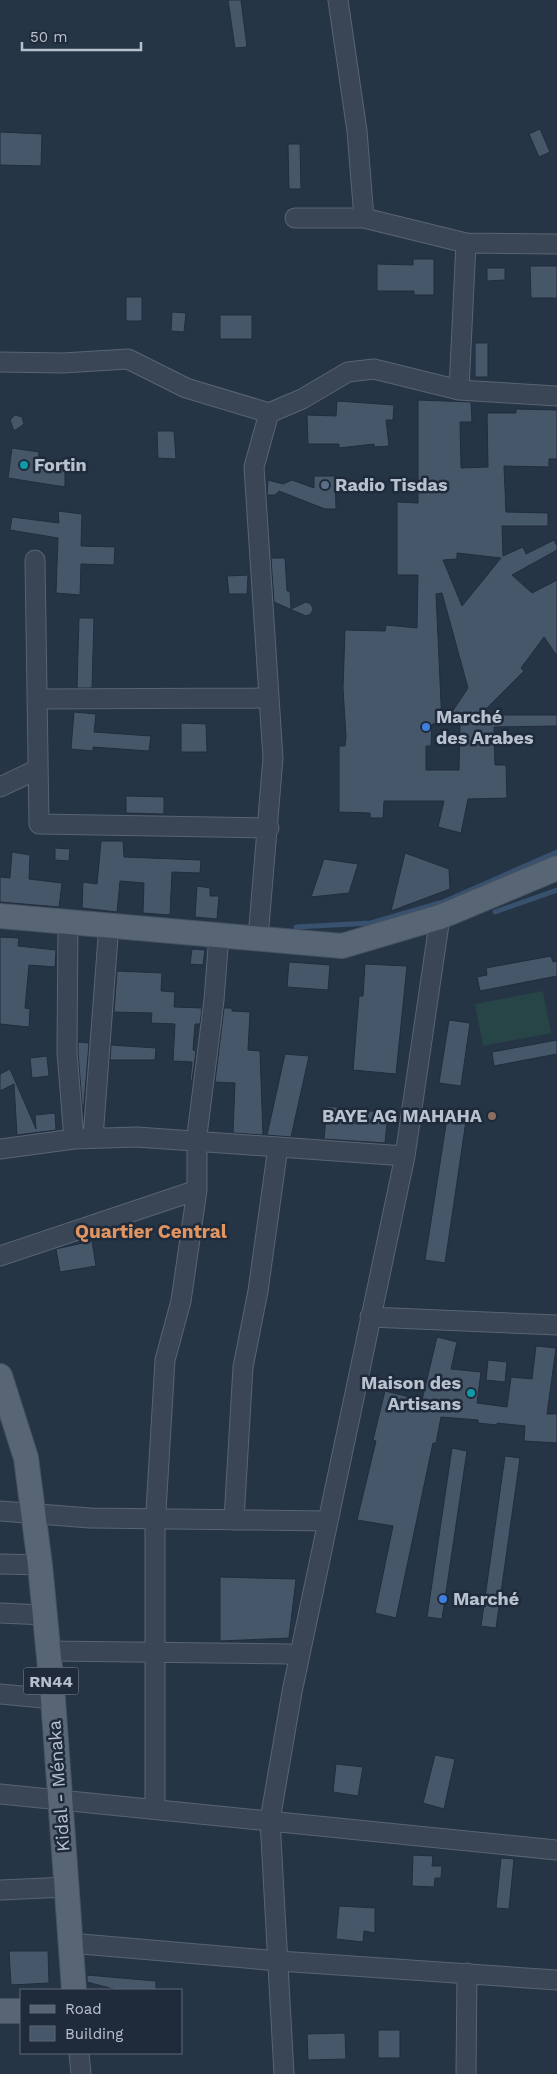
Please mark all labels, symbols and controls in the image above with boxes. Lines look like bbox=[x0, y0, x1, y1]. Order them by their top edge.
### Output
scale bar bbox=[22, 20, 141, 52]
text: 50 m bbox=[30, 28, 67, 46]
place label: Fortin bbox=[34, 454, 87, 475]
marker: Fortin bbox=[18, 459, 30, 471]
place label: Radio Tisdas bbox=[335, 474, 448, 495]
marker: Radio Tisdas bbox=[319, 479, 331, 491]
place label: Marché des Arabes bbox=[436, 706, 534, 748]
marker: Marché des Arabes bbox=[420, 721, 432, 733]
place label: BAYE AG MAHAHA bbox=[322, 1105, 483, 1126]
marker: BAYE AG MAHAHA bbox=[486, 1110, 498, 1122]
district label: Quartier Central bbox=[75, 1220, 228, 1243]
place label: Maison des Artisans bbox=[361, 1372, 461, 1414]
marker: Maison des Artisans bbox=[465, 1387, 477, 1399]
place label: Marché bbox=[453, 1588, 519, 1609]
marker: Marché bbox=[437, 1593, 449, 1605]
road number: RN44 bbox=[23, 1668, 78, 1694]
street label: Kidal - Ménaka bbox=[43, 1720, 74, 1852]
legend bbox=[20, 1989, 182, 2054]
text: Road bbox=[65, 2000, 102, 2018]
text: Building bbox=[65, 2025, 123, 2043]

